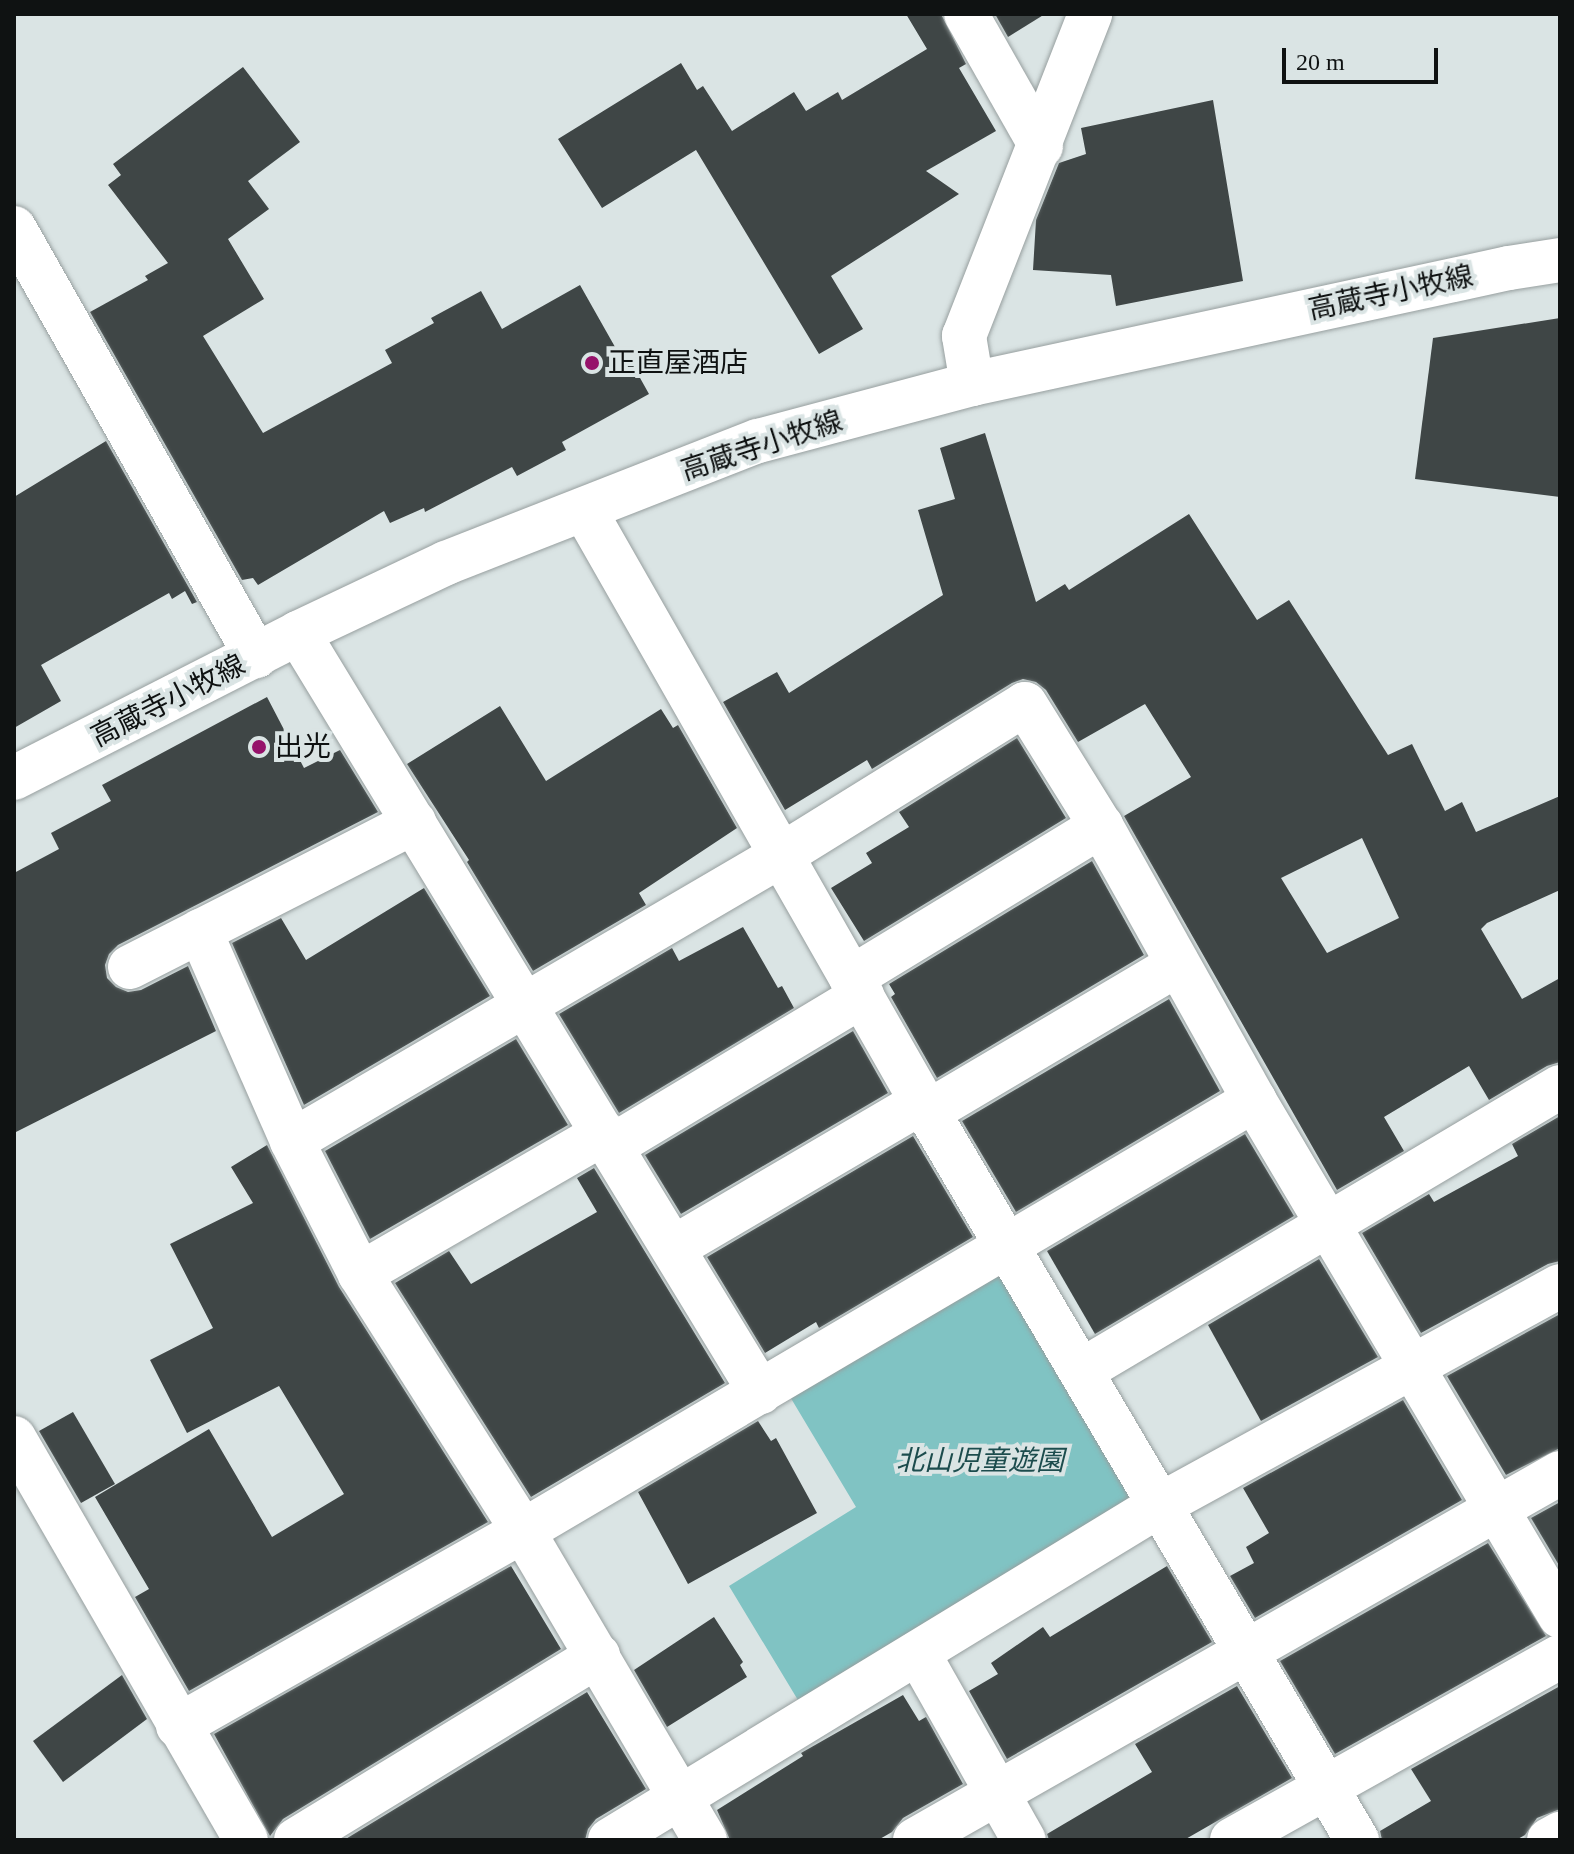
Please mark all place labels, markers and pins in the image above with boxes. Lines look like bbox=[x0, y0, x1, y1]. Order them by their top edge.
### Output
place label: 正直屋酒店 bbox=[608, 346, 748, 380]
marker: 正直屋酒店 bbox=[583, 354, 601, 372]
place label: 出光 bbox=[275, 730, 331, 764]
marker: 出光 bbox=[250, 738, 268, 756]

